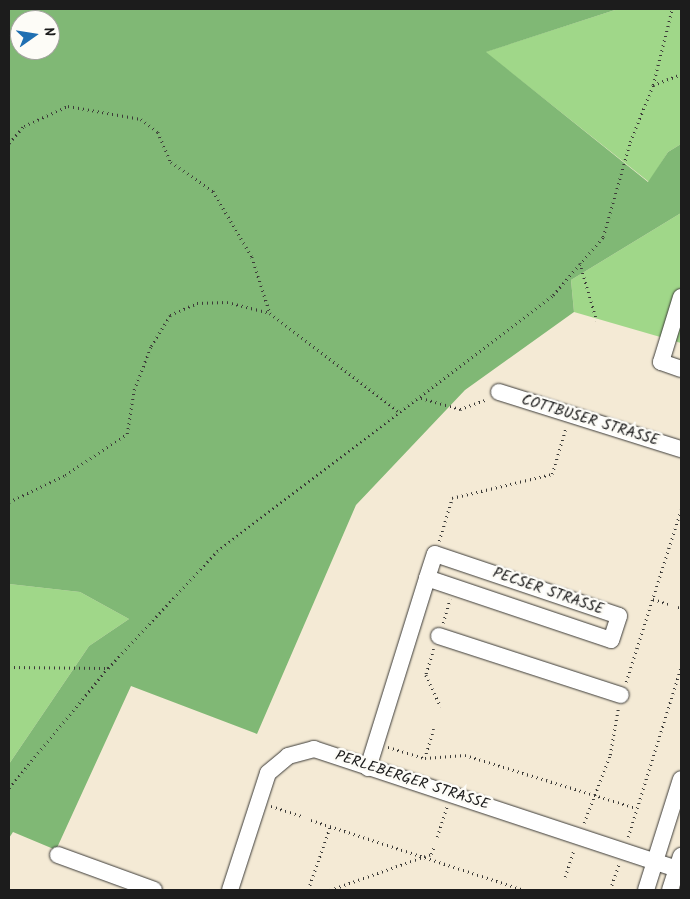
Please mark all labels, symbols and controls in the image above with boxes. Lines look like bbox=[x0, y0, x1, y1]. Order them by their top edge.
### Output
north arrow bbox=[10, 10, 60, 60]
text: N bbox=[37, 25, 60, 39]
street label: COTTBUSER STRASSE bbox=[519, 392, 661, 450]
street label: PECSER STRASSE bbox=[490, 565, 606, 619]
street label: PERLEBERGER STRASSE bbox=[333, 748, 491, 814]

